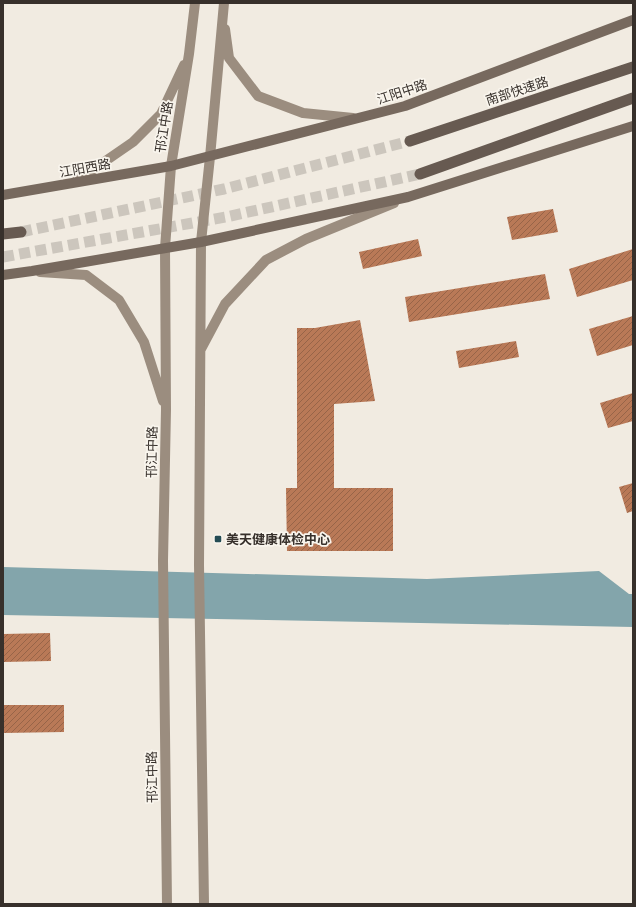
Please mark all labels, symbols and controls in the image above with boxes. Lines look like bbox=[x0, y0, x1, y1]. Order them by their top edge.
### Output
street label: 南部快速路 bbox=[483, 73, 551, 109]
street label: 江阳中路 bbox=[375, 76, 429, 108]
street label: 邗江中路 bbox=[152, 100, 176, 154]
street label: 江阳西路 bbox=[58, 155, 112, 181]
street label: 邗江中路 bbox=[143, 426, 161, 478]
place label: 美天健康体检中心 bbox=[226, 531, 330, 548]
marker: 美天健康体检中心 bbox=[213, 534, 223, 544]
street label: 邗江中路 bbox=[143, 751, 161, 803]

